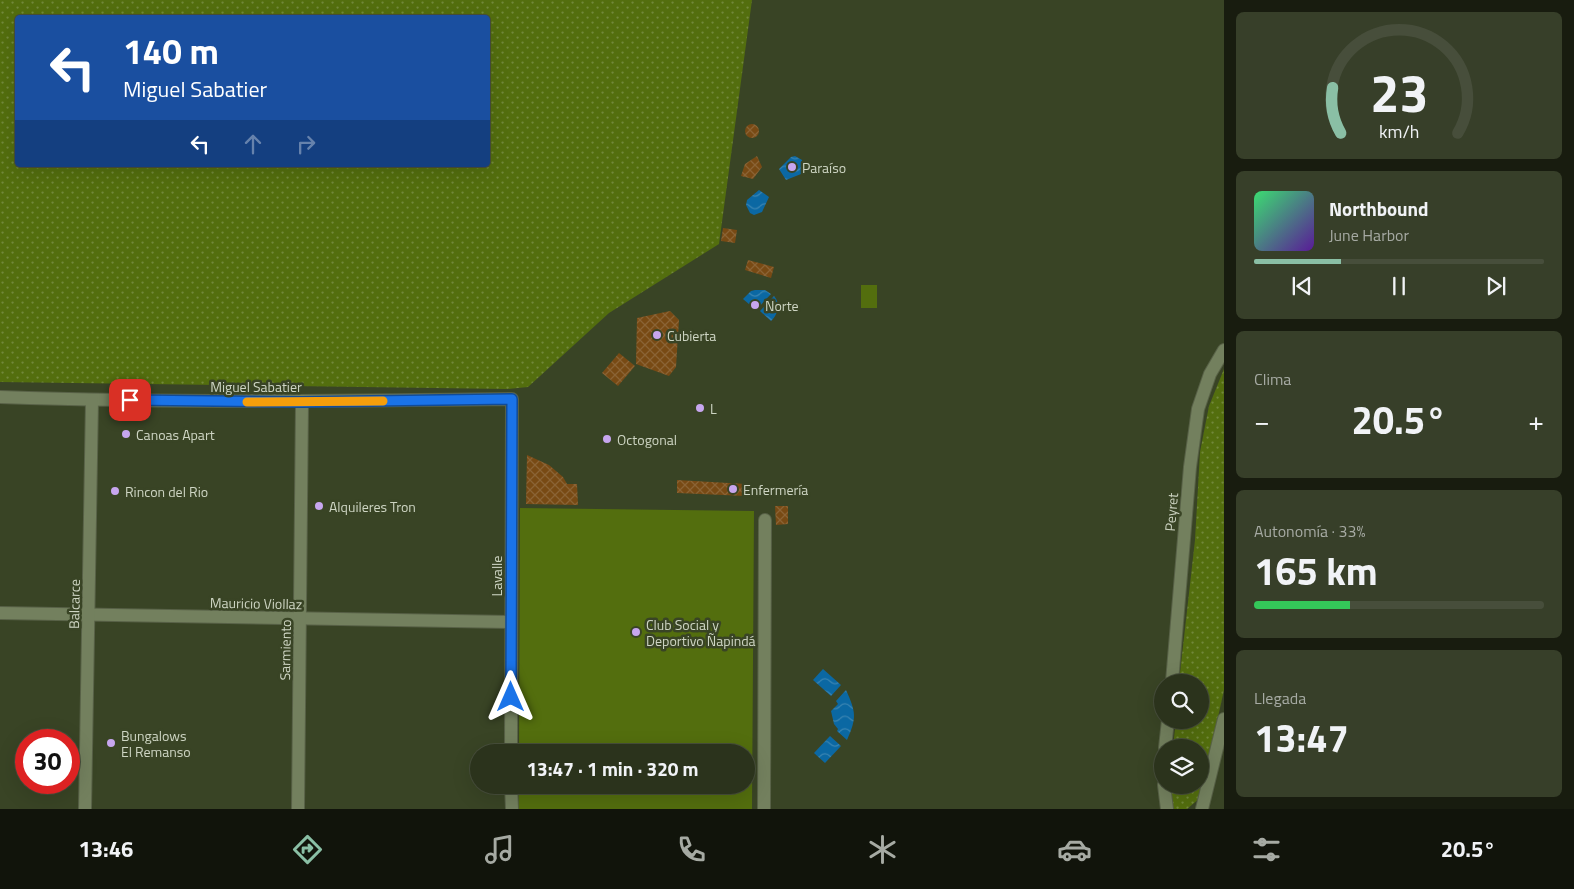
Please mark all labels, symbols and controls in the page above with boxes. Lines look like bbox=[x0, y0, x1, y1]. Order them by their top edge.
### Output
text: 140 m bbox=[123, 24, 219, 78]
icon: left bbox=[40, 35, 105, 100]
text: 23 bbox=[1370, 53, 1428, 132]
text: Miguel Sabatier bbox=[123, 72, 267, 106]
text: km/h bbox=[1379, 118, 1419, 145]
icon: left bbox=[186, 130, 214, 158]
icon: ahead bbox=[239, 130, 267, 158]
icon: right bbox=[292, 130, 320, 158]
place label: Paraíso bbox=[802, 157, 846, 178]
marker: Paraíso bbox=[786, 161, 798, 173]
text: Northbound bbox=[1329, 194, 1429, 223]
text: June Harbor bbox=[1329, 223, 1409, 247]
icon: previous bbox=[1288, 272, 1316, 300]
icon: pause bbox=[1385, 272, 1413, 300]
icon: next bbox=[1482, 272, 1510, 300]
place label: Norte bbox=[765, 295, 799, 316]
marker: Norte bbox=[749, 299, 761, 311]
place label: Cubierta bbox=[667, 325, 716, 346]
marker: Cubierta bbox=[651, 329, 663, 341]
text: Clima bbox=[1254, 367, 1291, 391]
street label: Miguel Sabatier bbox=[210, 376, 302, 397]
pin bbox=[109, 379, 151, 421]
icon: arrive bbox=[116, 386, 144, 414]
text: 20.5° bbox=[1352, 391, 1446, 449]
place label: L bbox=[710, 398, 717, 419]
text: − bbox=[1254, 399, 1270, 442]
text: + bbox=[1528, 399, 1544, 442]
marker: L bbox=[694, 402, 706, 414]
place label: Canoas Apart bbox=[136, 424, 215, 445]
marker: Canoas Apart bbox=[120, 428, 132, 440]
place label: Octogonal bbox=[617, 429, 677, 450]
marker: Octogonal bbox=[601, 433, 613, 445]
place label: Enfermería bbox=[743, 479, 808, 500]
place label: Rincon del Rio bbox=[125, 481, 208, 502]
marker: Enfermería bbox=[727, 483, 739, 495]
marker: Rincon del Rio bbox=[109, 485, 121, 497]
street label: Peyret bbox=[1159, 492, 1183, 532]
place label: Alquileres Tron bbox=[329, 496, 416, 517]
marker: Alquileres Tron bbox=[313, 500, 325, 512]
text: Autonomía · 33% bbox=[1254, 519, 1365, 543]
text: 165 km bbox=[1254, 542, 1378, 600]
street label: Lavalle bbox=[486, 556, 507, 596]
street label: Balcarce bbox=[63, 579, 85, 629]
street label: Mauricio Viollaz bbox=[210, 592, 302, 614]
place label: Club Social y Deportivo Ñapindá bbox=[646, 614, 756, 651]
street label: Sarmiento bbox=[274, 619, 296, 681]
marker: Club Social y Deportivo Ñapindá bbox=[630, 626, 642, 638]
position arrow bbox=[484, 670, 536, 722]
map controls bbox=[1154, 674, 1209, 794]
button: search bbox=[1154, 674, 1209, 729]
text: Llegada bbox=[1254, 686, 1306, 710]
text: 13:47 bbox=[1254, 709, 1349, 767]
place label: Bungalows El Remanso bbox=[121, 725, 191, 762]
speed limit sign: 30 bbox=[15, 729, 80, 794]
marker: Bungalows El Remanso bbox=[105, 737, 117, 749]
button: layers bbox=[1154, 739, 1209, 794]
text: 13:47 · 1 min · 320 m bbox=[526, 754, 699, 783]
text: 13:46 bbox=[78, 832, 133, 866]
icon: directions bbox=[290, 832, 325, 867]
icon: music bbox=[482, 832, 517, 867]
icon: phone bbox=[674, 832, 709, 867]
icon: climate bbox=[865, 832, 900, 867]
icon: car bbox=[1057, 832, 1092, 867]
icon: filters bbox=[1249, 832, 1284, 867]
text: 20.5° bbox=[1441, 832, 1496, 866]

